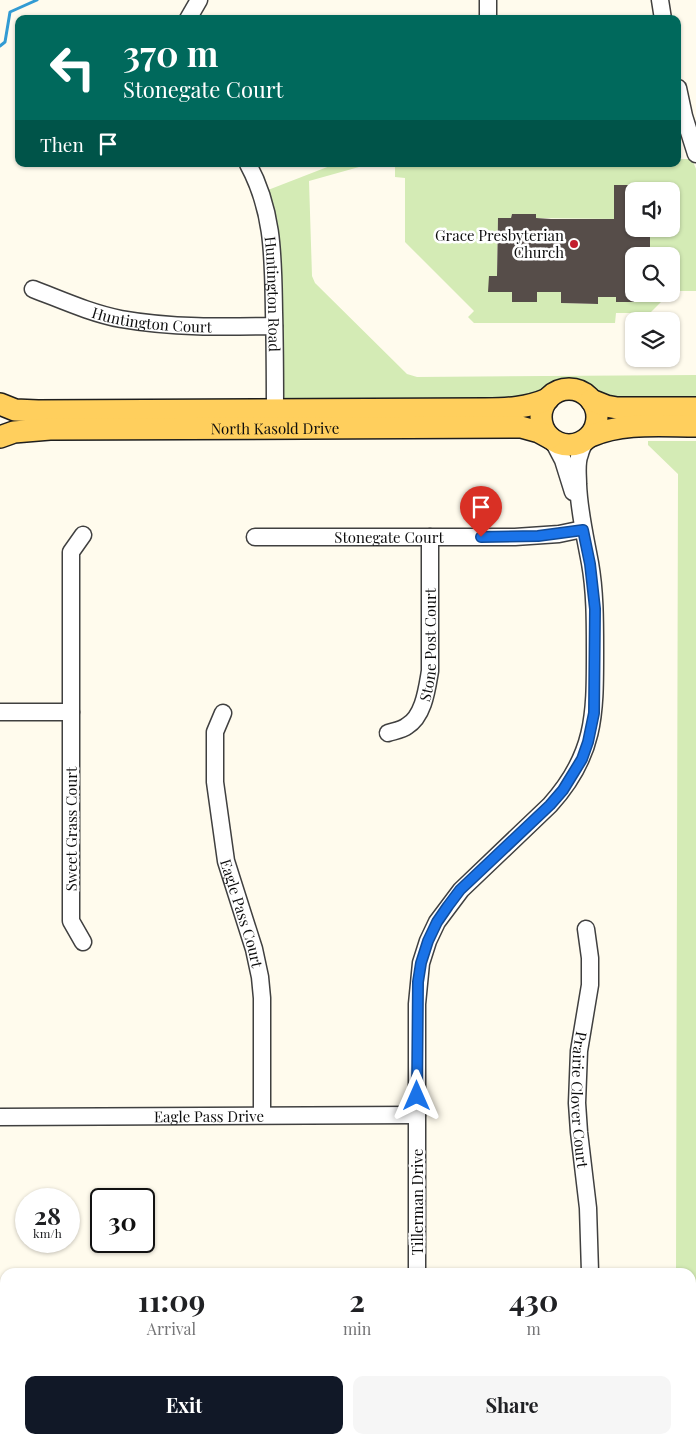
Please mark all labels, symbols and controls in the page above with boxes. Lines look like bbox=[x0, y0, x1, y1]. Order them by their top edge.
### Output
text: 370 m bbox=[123, 29, 218, 76]
icon: left bbox=[40, 35, 105, 100]
text: Stonegate Court bbox=[123, 74, 283, 104]
icon: arrive bbox=[94, 130, 122, 158]
text: Then bbox=[40, 131, 84, 157]
map controls bbox=[625, 182, 680, 367]
button: sound bbox=[625, 182, 680, 237]
place label: Grace Presbyterian Church bbox=[435, 225, 564, 262]
street label: Huntington Road bbox=[261, 235, 285, 352]
marker: Grace Presbyterian Church bbox=[568, 238, 580, 250]
button: search bbox=[625, 247, 680, 302]
street label: Huntington Court bbox=[90, 302, 213, 337]
button: layers bbox=[625, 312, 680, 367]
street label: North Kasold Drive bbox=[211, 418, 339, 438]
pin bbox=[460, 486, 502, 537]
icon: arrive bbox=[467, 493, 495, 521]
street label: Stonegate Court bbox=[334, 527, 444, 547]
street label: Stone Post Court bbox=[414, 587, 440, 704]
street label: Sweet Grass Court bbox=[61, 766, 81, 891]
street label: Eagle Pass Court bbox=[216, 856, 268, 970]
street label: Prairie Clover Court bbox=[567, 1030, 593, 1170]
position arrow bbox=[390, 1069, 442, 1121]
street label: Eagle Pass Drive bbox=[154, 1106, 264, 1126]
street label: Tillerman Drive bbox=[407, 1149, 427, 1255]
speed limit sign: 30 bbox=[90, 1188, 155, 1253]
text: 28 bbox=[34, 1198, 61, 1231]
text: km/h bbox=[33, 1225, 62, 1241]
text: 11:09 bbox=[138, 1280, 205, 1320]
text: 2 bbox=[349, 1280, 365, 1320]
text: 430 bbox=[509, 1280, 558, 1320]
text: Arrival bbox=[147, 1318, 196, 1339]
text: min bbox=[343, 1318, 371, 1339]
text: m bbox=[527, 1318, 541, 1339]
button: Exit bbox=[25, 1376, 343, 1434]
button: Share bbox=[353, 1376, 671, 1434]

